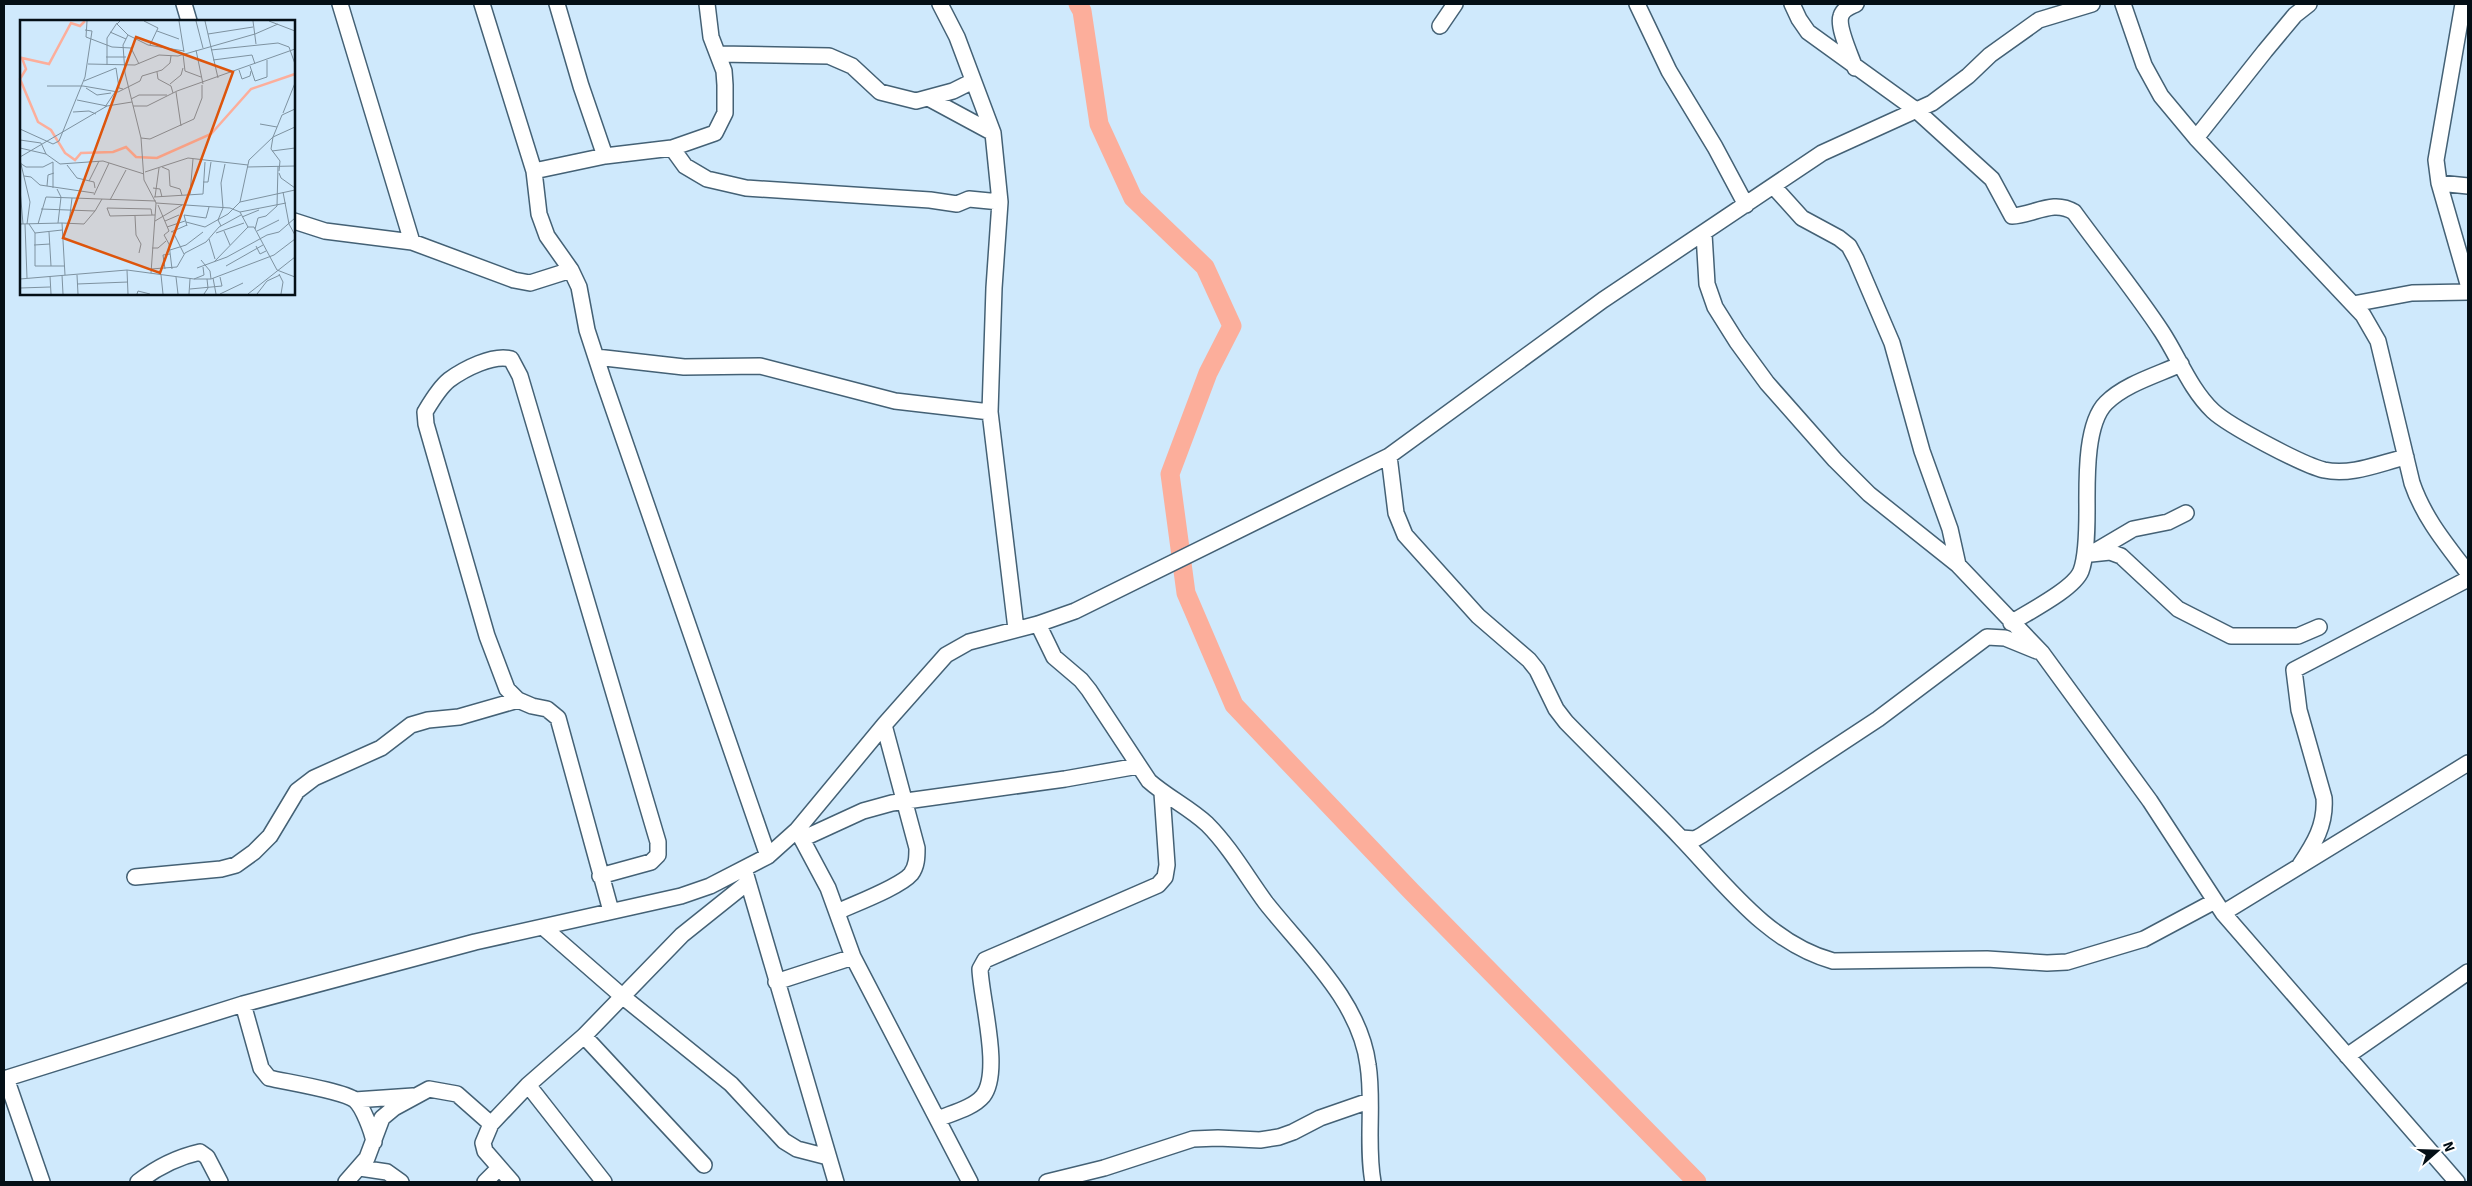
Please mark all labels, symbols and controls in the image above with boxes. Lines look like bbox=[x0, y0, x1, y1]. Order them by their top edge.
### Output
inset map bbox=[20, 20, 295, 295]
north arrow bbox=[2412, 1126, 2462, 1176]
text: N bbox=[2439, 1139, 2458, 1154]

